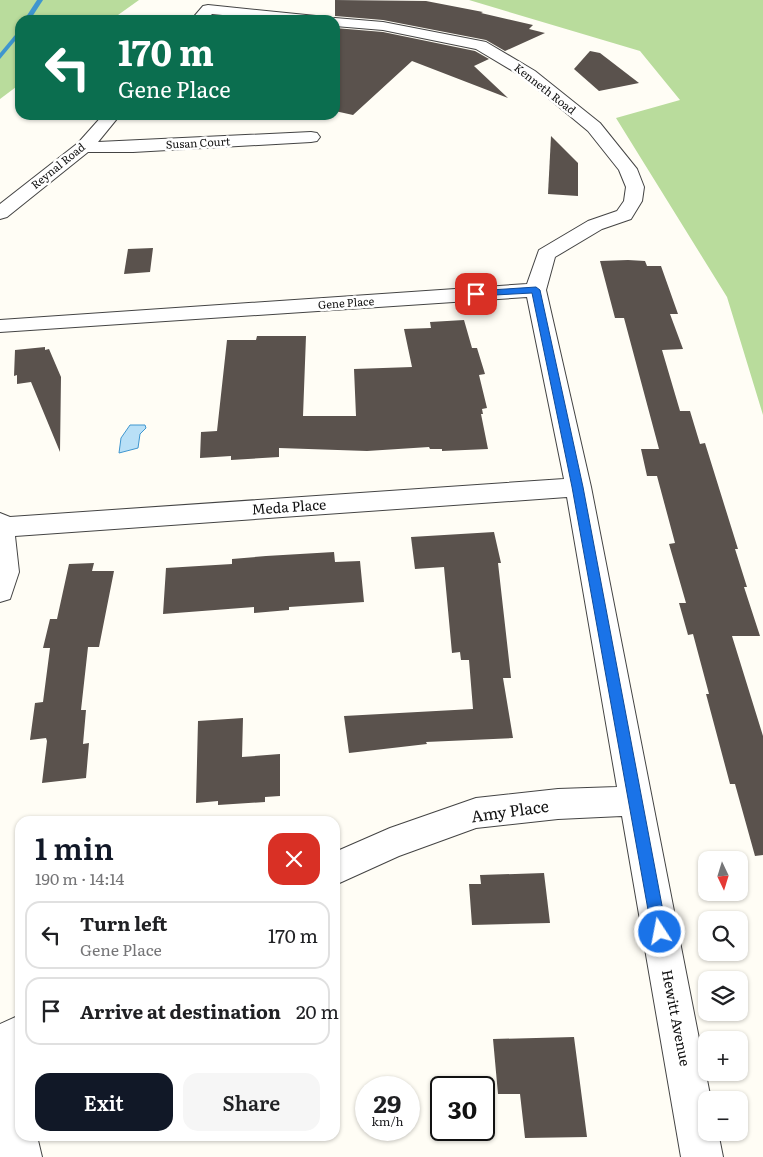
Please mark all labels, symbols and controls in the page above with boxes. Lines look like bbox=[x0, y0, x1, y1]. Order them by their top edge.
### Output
text: 170 m bbox=[118, 25, 214, 77]
icon: left bbox=[35, 35, 100, 100]
street label: Kenneth Road bbox=[511, 59, 580, 118]
text: Gene Place bbox=[118, 72, 231, 105]
street label: Susan Court bbox=[165, 132, 231, 152]
street label: Reynal Road bbox=[27, 138, 88, 192]
pin bbox=[455, 273, 497, 315]
icon: arrive bbox=[462, 280, 490, 308]
street label: Gene Place bbox=[317, 292, 375, 312]
street label: Meda Place bbox=[251, 493, 327, 519]
street label: Amy Place bbox=[469, 793, 550, 827]
text: 1 min bbox=[35, 825, 114, 869]
button: close bbox=[268, 833, 320, 885]
north arrow bbox=[698, 851, 748, 901]
map controls bbox=[698, 851, 748, 1141]
text: 190 m · 14:14 bbox=[35, 866, 124, 890]
position arrow bbox=[633, 905, 685, 957]
text: Turn left bbox=[80, 909, 167, 937]
button: search bbox=[698, 911, 748, 961]
icon: left bbox=[37, 921, 65, 949]
text: 170 m bbox=[268, 921, 318, 949]
text: Gene Place bbox=[80, 937, 162, 961]
street label: Hewitt Avenue bbox=[658, 968, 696, 1068]
button: layers bbox=[698, 971, 748, 1021]
icon: arrive bbox=[37, 997, 65, 1025]
text: Arrive at destination bbox=[80, 997, 281, 1025]
text: 20 m bbox=[296, 997, 339, 1025]
button: + bbox=[698, 1031, 748, 1081]
button: Exit bbox=[35, 1073, 173, 1131]
button: Share bbox=[183, 1073, 320, 1131]
speed limit sign: 30 bbox=[430, 1076, 495, 1141]
text: 29 bbox=[374, 1084, 401, 1121]
button: − bbox=[698, 1091, 748, 1141]
text: km/h bbox=[372, 1112, 403, 1130]

